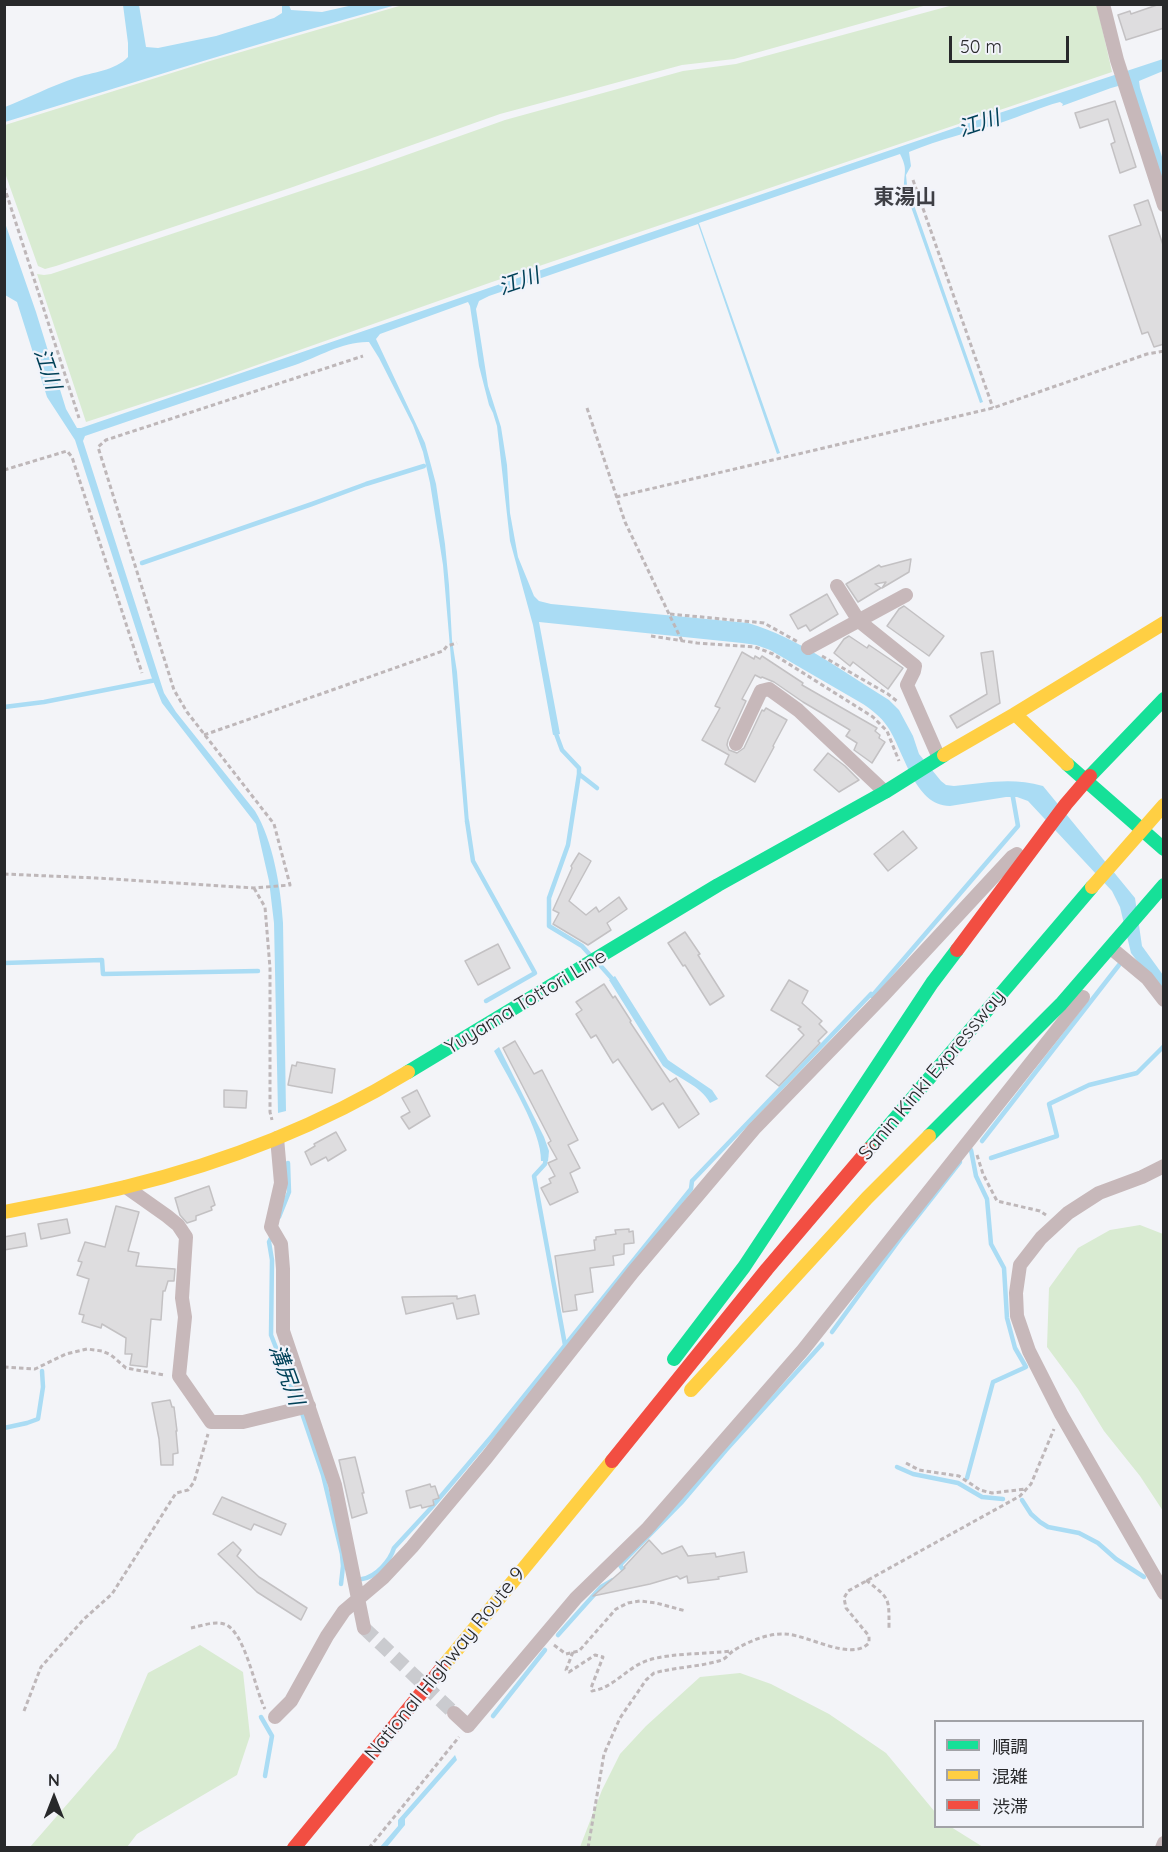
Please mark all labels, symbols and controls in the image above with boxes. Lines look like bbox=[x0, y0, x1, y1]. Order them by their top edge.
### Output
scale bar bbox=[952, 24, 1072, 62]
text: 50 m bbox=[960, 35, 1002, 58]
water label: 江川 bbox=[955, 106, 1003, 142]
district label: 東湯山 bbox=[874, 185, 936, 211]
water label: 江川 bbox=[495, 263, 543, 301]
water label: 江川 bbox=[28, 345, 66, 393]
street label: Yuyama Tottori Line bbox=[441, 944, 611, 1060]
street label: Sanin Kinki Expressway bbox=[854, 985, 1010, 1165]
water label: 溝尻川 bbox=[263, 1341, 309, 1409]
street label: National Highway Route 9 bbox=[360, 1563, 530, 1765]
legend bbox=[934, 1720, 1144, 1828]
text: 順調 bbox=[992, 1735, 1028, 1758]
text: 混雑 bbox=[992, 1765, 1028, 1788]
north arrow bbox=[24, 1768, 84, 1828]
text: N bbox=[48, 1770, 60, 1790]
text: 渋滞 bbox=[992, 1795, 1028, 1818]

